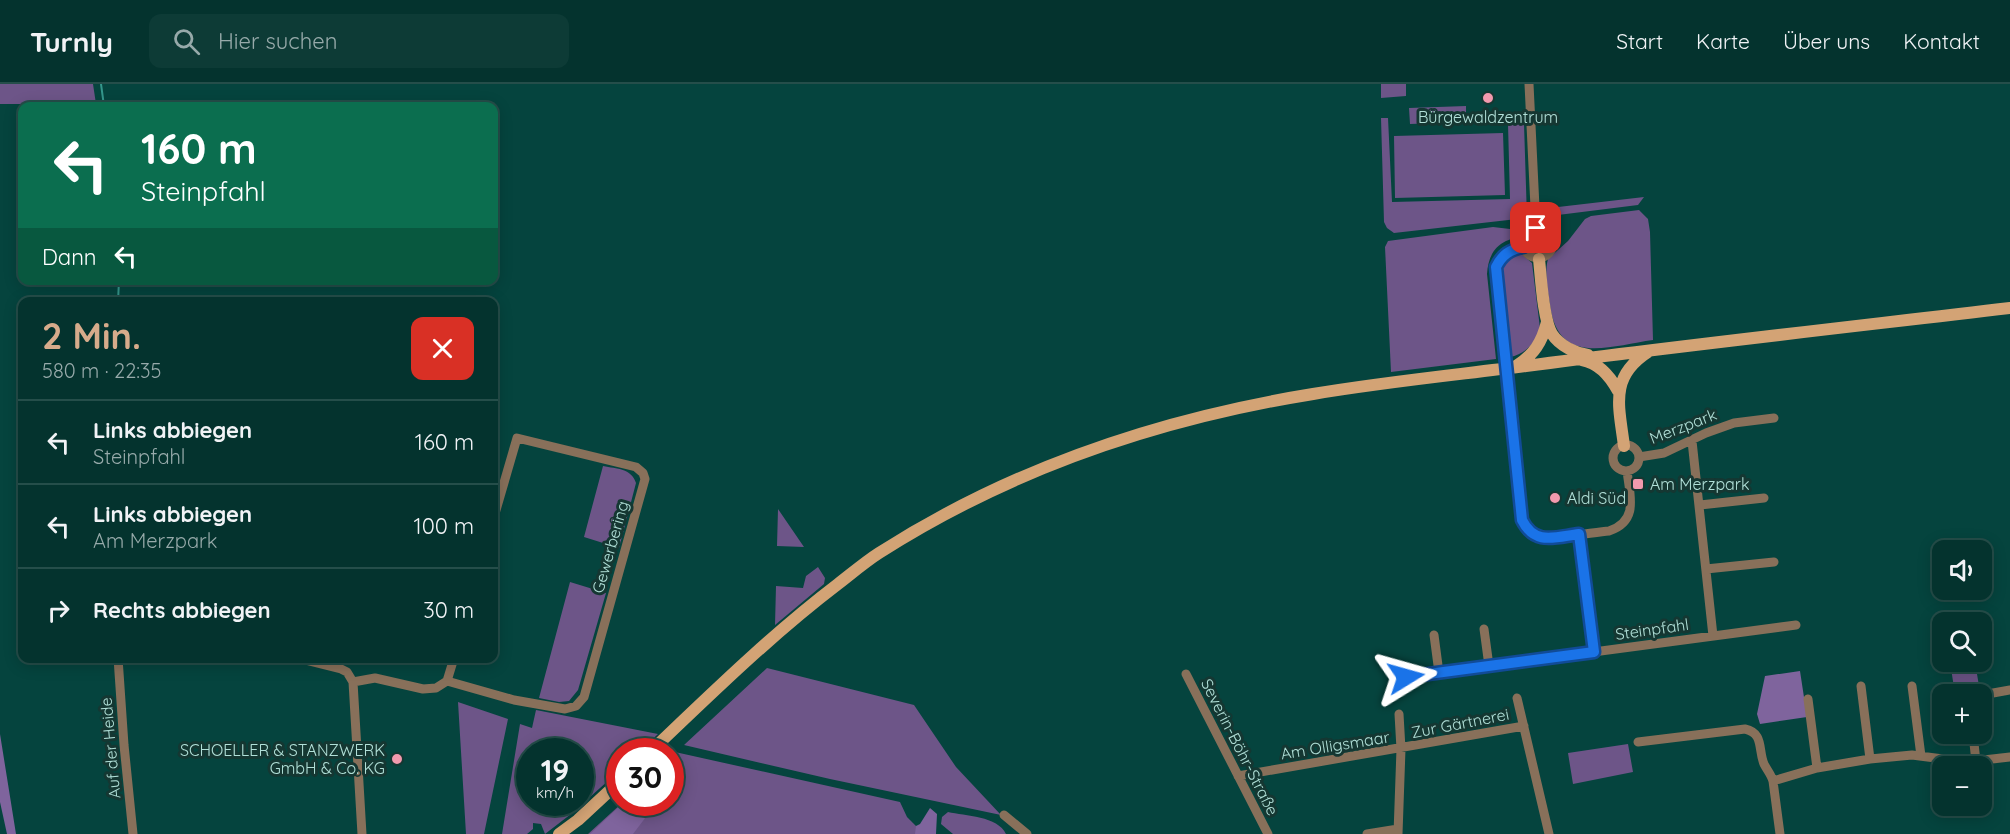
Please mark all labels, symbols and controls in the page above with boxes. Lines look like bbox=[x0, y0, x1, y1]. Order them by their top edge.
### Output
search box bbox=[149, 14, 569, 68]
text: Turnly bbox=[30, 24, 113, 59]
icon: search bbox=[170, 25, 203, 58]
text: Hier suchen bbox=[218, 27, 337, 55]
text: Start bbox=[1616, 28, 1663, 54]
text: Karte bbox=[1696, 28, 1750, 54]
text: Über uns bbox=[1783, 28, 1870, 54]
text: Kontakt bbox=[1903, 28, 1980, 54]
marker: Bürgewaldzentrum bbox=[1481, 91, 1495, 105]
place label: Bürgewaldzentrum bbox=[1418, 107, 1558, 127]
text: 160 m bbox=[141, 122, 257, 175]
icon: left bbox=[42, 126, 120, 204]
text: Steinpfahl bbox=[141, 174, 266, 208]
pin bbox=[1510, 202, 1561, 253]
icon: arrive bbox=[1519, 211, 1552, 244]
icon: left bbox=[109, 240, 142, 273]
text: Dann bbox=[42, 243, 97, 271]
text: 2 Min. bbox=[42, 313, 141, 358]
button: close bbox=[411, 317, 474, 380]
text: 580 m · 22:35 bbox=[42, 358, 161, 383]
street label: Merzpark bbox=[1647, 404, 1719, 448]
text: Links abbiegen bbox=[93, 416, 252, 444]
icon: left bbox=[42, 426, 75, 459]
text: 160 m bbox=[415, 428, 474, 456]
text: Steinpfahl bbox=[93, 444, 185, 469]
place label: Am Merzpark bbox=[1650, 474, 1750, 494]
marker: Am Merzpark bbox=[1631, 477, 1645, 491]
place label: Aldi Süd bbox=[1567, 488, 1626, 508]
marker: Aldi Süd bbox=[1548, 491, 1562, 505]
street label: Gewerbering bbox=[587, 499, 633, 595]
text: Links abbiegen bbox=[93, 500, 252, 528]
icon: left bbox=[42, 510, 75, 543]
text: 100 m bbox=[414, 512, 474, 540]
text: Am Merzpark bbox=[93, 528, 217, 553]
map controls bbox=[1932, 540, 1992, 816]
button: sound bbox=[1932, 540, 1992, 600]
icon: right bbox=[42, 594, 75, 627]
text: Rechts abbiegen bbox=[93, 596, 271, 624]
text: 30 m bbox=[423, 596, 474, 624]
button: search bbox=[1932, 612, 1992, 672]
street label: Steinpfahl bbox=[1614, 614, 1690, 644]
position arrow bbox=[1374, 645, 1438, 709]
street label: Severin-Böhr-Straße bbox=[1197, 675, 1283, 819]
button: + bbox=[1932, 684, 1992, 744]
street label: Auf der Heide bbox=[96, 697, 124, 799]
street label: Zur Gärtnerei bbox=[1409, 704, 1511, 742]
street label: Am Olligsmaar bbox=[1279, 727, 1391, 763]
speed limit sign: 30 bbox=[606, 738, 684, 816]
place label: SCHOELLER & STANZWERK GmbH & Co. KG bbox=[180, 740, 385, 778]
text: 19 bbox=[541, 751, 569, 789]
marker: SCHOELLER & STANZWERK GmbH & Co. KG bbox=[390, 752, 404, 766]
button: − bbox=[1932, 756, 1992, 816]
text: km/h bbox=[536, 783, 574, 802]

